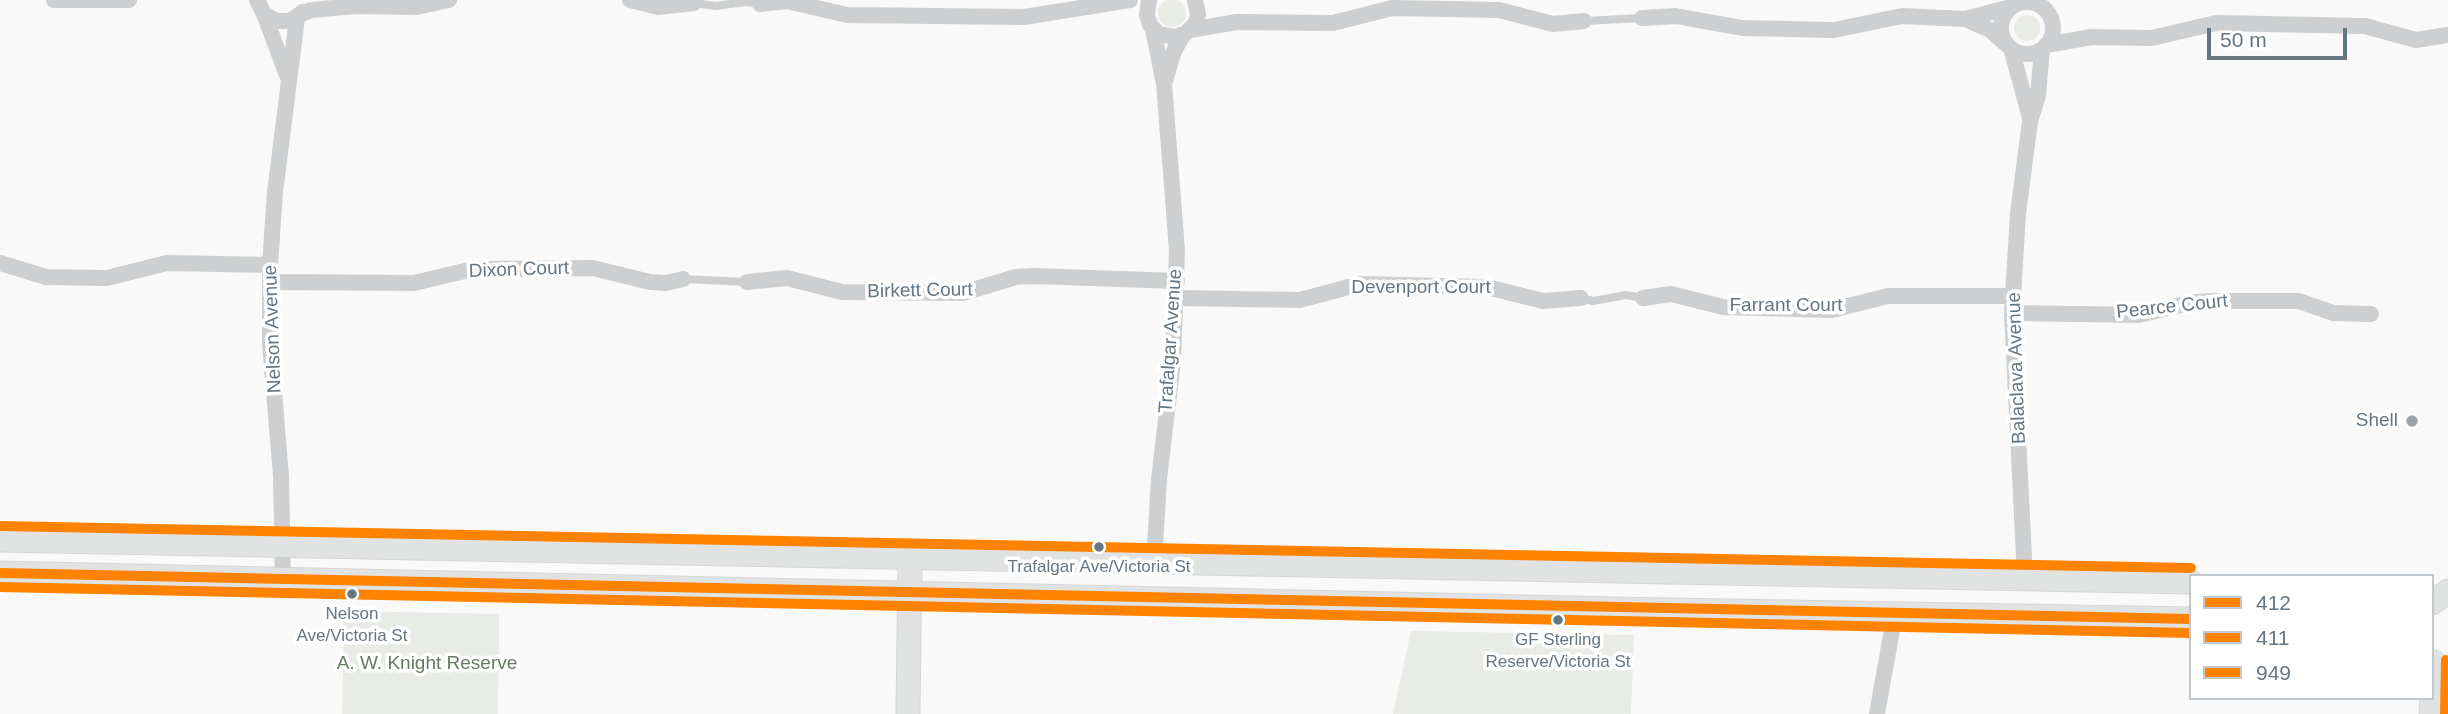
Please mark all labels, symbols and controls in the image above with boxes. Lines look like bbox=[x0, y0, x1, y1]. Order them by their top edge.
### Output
scale bar bbox=[2210, 14, 2350, 58]
text: 50 m bbox=[2220, 28, 2267, 51]
street label: Dixon Court bbox=[468, 257, 570, 283]
street label: Nelson Avenue bbox=[259, 264, 287, 394]
street label: Trafalgar Avenue bbox=[1155, 268, 1187, 414]
street label: Devenport Court bbox=[1351, 277, 1491, 299]
street label: Birkett Court bbox=[867, 279, 973, 303]
street label: Pearce Court bbox=[2115, 290, 2229, 324]
street label: Balaclava Avenue bbox=[2003, 292, 2031, 444]
street label: Farrant Court bbox=[1730, 295, 1842, 317]
place label: Shell bbox=[2356, 410, 2398, 432]
marker: Shell bbox=[2404, 413, 2420, 429]
marker: Trafalgar Ave/Victoria St bbox=[1092, 540, 1106, 554]
place label: Trafalgar Ave/Victoria St bbox=[1008, 557, 1190, 577]
legend bbox=[2189, 574, 2434, 700]
marker: Nelson Ave/Victoria St bbox=[345, 587, 359, 601]
text: 412 bbox=[2256, 591, 2291, 614]
place label: Nelson Ave/Victoria St bbox=[297, 604, 407, 644]
marker: GF Sterling Reserve/Victoria St bbox=[1551, 613, 1565, 627]
text: 411 bbox=[2256, 626, 2289, 649]
place label: GF Sterling Reserve/Victoria St bbox=[1485, 630, 1631, 670]
park label: A. W. Knight Reserve bbox=[337, 653, 517, 675]
text: 949 bbox=[2256, 661, 2291, 684]

